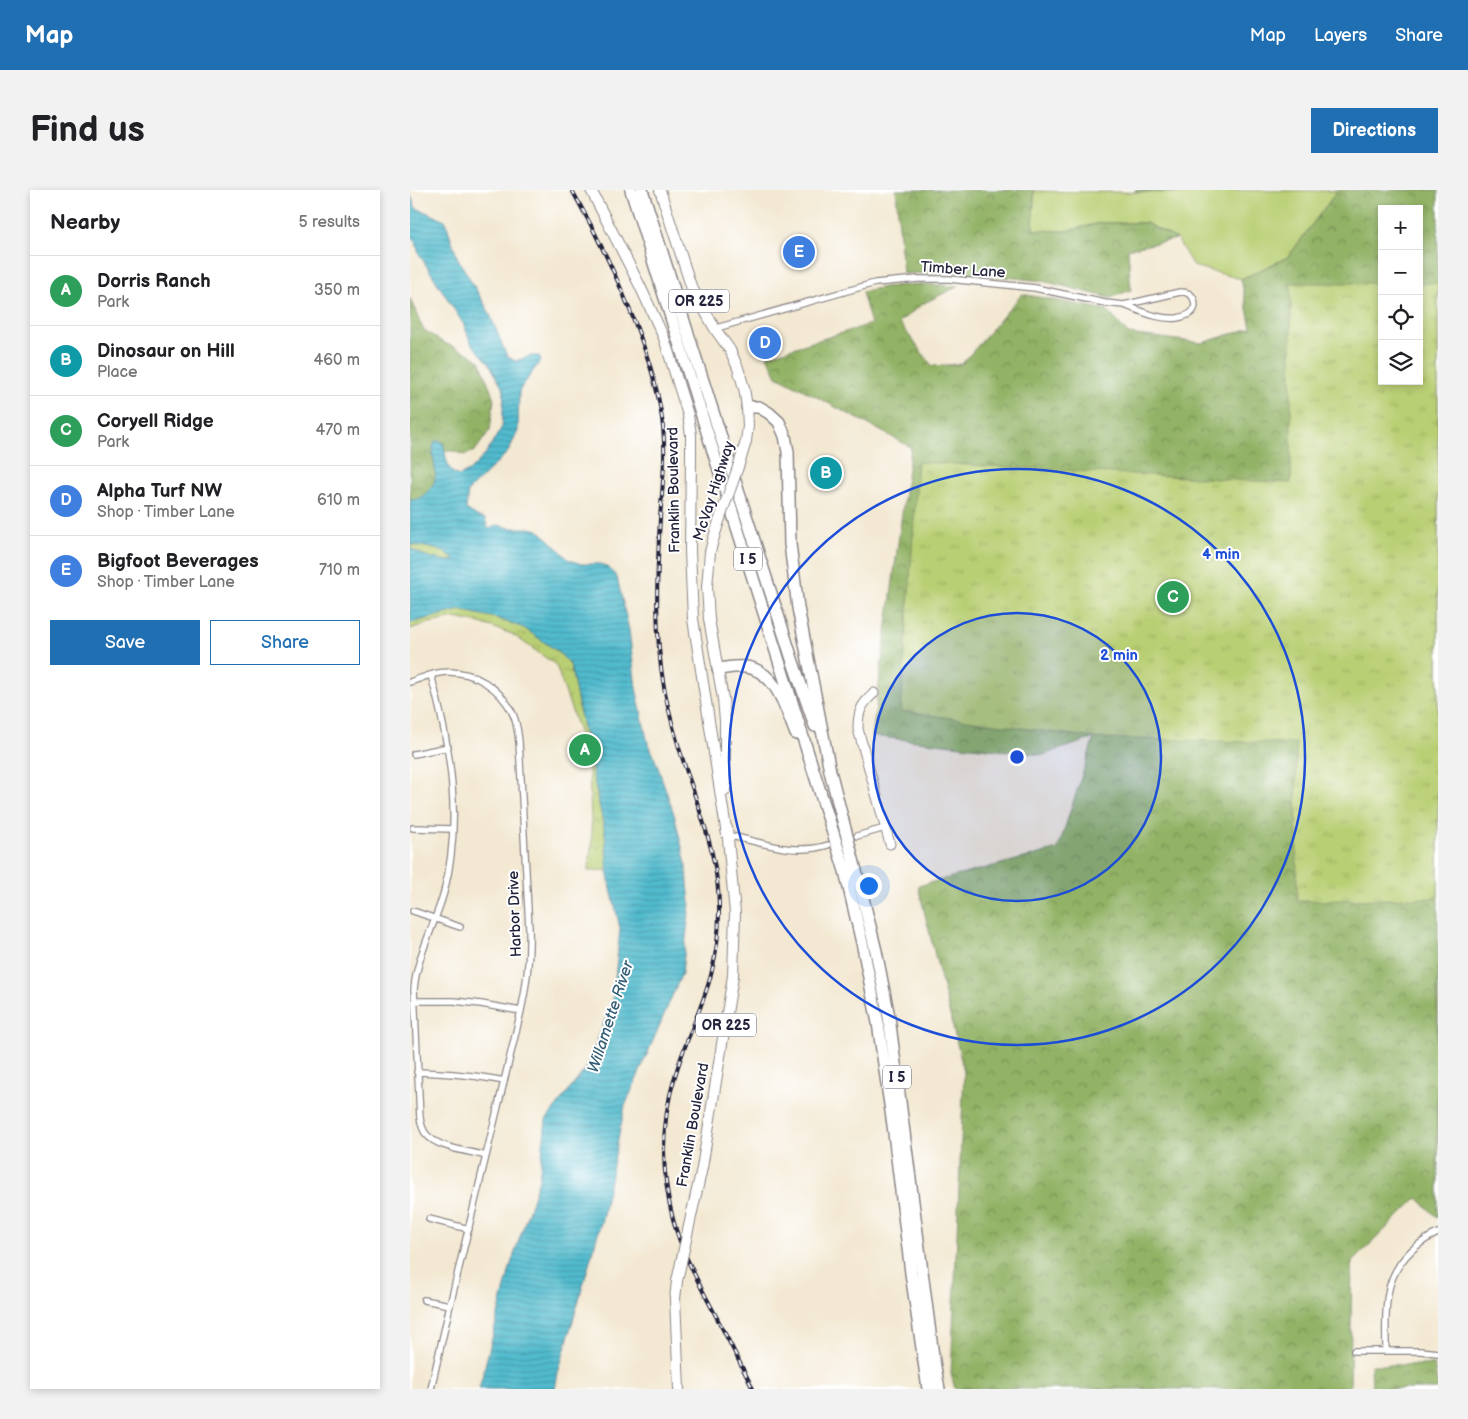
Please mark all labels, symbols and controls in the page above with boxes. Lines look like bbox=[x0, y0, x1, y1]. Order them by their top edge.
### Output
text: Map bbox=[25, 21, 73, 50]
text: Map bbox=[1250, 25, 1286, 46]
text: Layers bbox=[1314, 25, 1367, 46]
text: Share bbox=[1395, 25, 1443, 46]
button: Directions bbox=[1311, 108, 1438, 153]
text: Find us bbox=[30, 109, 145, 152]
map controls bbox=[1378, 205, 1423, 385]
button: + bbox=[1378, 205, 1423, 250]
text: Nearby bbox=[50, 210, 120, 235]
text: 5 results bbox=[298, 213, 360, 232]
pin: E bbox=[783, 233, 815, 271]
button: − bbox=[1378, 250, 1423, 295]
street label: Timber Lane bbox=[920, 258, 1006, 282]
text: Dorris Ranch bbox=[97, 270, 211, 293]
text: A bbox=[61, 281, 71, 300]
text: 350 m bbox=[314, 281, 360, 300]
road number: OR 225 bbox=[669, 290, 729, 312]
text: Park bbox=[97, 293, 129, 312]
button: locate bbox=[1378, 295, 1423, 340]
pin: D bbox=[749, 324, 781, 362]
text: Dinosaur on Hill bbox=[97, 340, 235, 363]
button: layers bbox=[1378, 340, 1423, 385]
text: B bbox=[60, 351, 72, 370]
text: 460 m bbox=[314, 351, 360, 370]
text: Place bbox=[97, 363, 138, 382]
text: Coryell Ridge bbox=[97, 410, 214, 433]
text: C bbox=[60, 421, 72, 440]
text: 470 m bbox=[315, 421, 360, 440]
street label: Franklin Boulevard bbox=[663, 427, 685, 553]
text: Park bbox=[97, 433, 129, 452]
street label: McVay Highway bbox=[689, 438, 739, 543]
pin: B bbox=[810, 454, 842, 492]
text: Alpha Turf NW bbox=[97, 480, 222, 503]
text: D bbox=[60, 491, 72, 510]
text: 610 m bbox=[317, 491, 360, 510]
text: Shop · Timber Lane bbox=[97, 503, 235, 522]
text: 4 min bbox=[1202, 545, 1240, 564]
road number: I 5 bbox=[734, 548, 762, 570]
text: Bigfoot Beverages bbox=[97, 550, 258, 573]
text: E bbox=[61, 561, 71, 580]
text: 710 m bbox=[319, 561, 360, 580]
text: Shop · Timber Lane bbox=[97, 573, 235, 592]
pin: C bbox=[1157, 578, 1189, 616]
button: Save bbox=[50, 620, 200, 665]
button: Share bbox=[210, 620, 360, 665]
text: 2 min bbox=[1100, 646, 1138, 665]
pin: A bbox=[569, 731, 601, 769]
centre of rings bbox=[1008, 748, 1026, 766]
street label: Harbor Drive bbox=[504, 870, 526, 958]
your location bbox=[856, 873, 882, 899]
water label: Willamette River bbox=[584, 957, 638, 1075]
road number: OR 225 bbox=[696, 1014, 756, 1036]
street label: Franklin Boulevard bbox=[673, 1061, 713, 1189]
road number: I 5 bbox=[883, 1066, 911, 1089]

